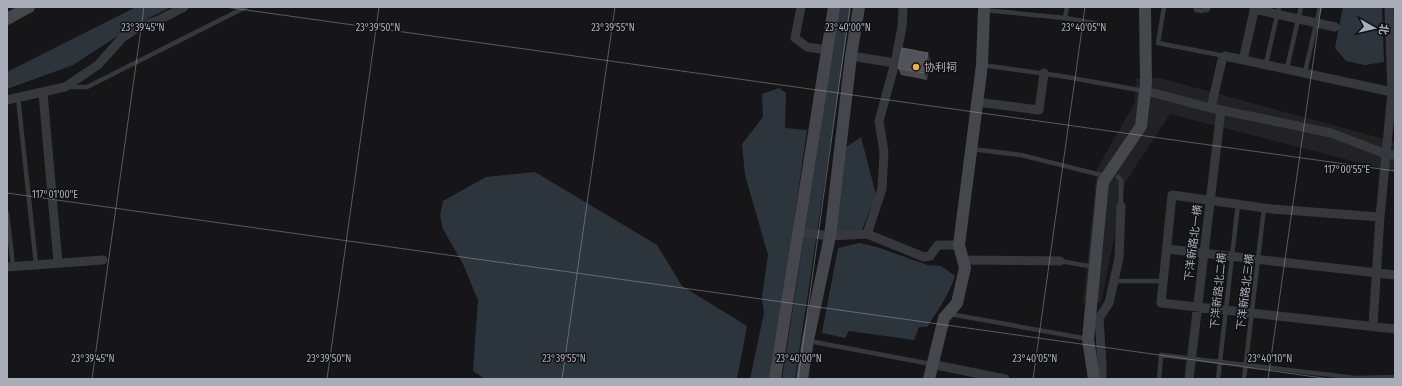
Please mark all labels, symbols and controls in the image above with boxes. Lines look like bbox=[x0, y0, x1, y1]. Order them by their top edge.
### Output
north arrow bbox=[1354, 8, 1394, 48]
text: 23°39'45"N bbox=[121, 22, 165, 34]
text: 23°39'50"N bbox=[356, 22, 400, 34]
text: 23°39'55"N bbox=[591, 22, 635, 34]
text: 23°40'00"N bbox=[825, 22, 871, 34]
text: 23°40'05"N bbox=[1062, 22, 1106, 34]
text: 北 bbox=[1376, 23, 1391, 36]
place label: 协利祠 bbox=[924, 61, 957, 74]
marker: 协利祠 bbox=[911, 62, 921, 72]
text: 117°00'55"E bbox=[1324, 164, 1370, 176]
text: 117°01'00"E bbox=[32, 189, 78, 201]
street label: 下洋新路北一横 bbox=[1182, 204, 1205, 282]
street label: 下洋新路北二横 bbox=[1208, 252, 1229, 330]
street label: 下洋新路北三横 bbox=[1234, 253, 1257, 331]
text: 23°39'45"N bbox=[71, 353, 115, 365]
text: 23°39'50"N bbox=[307, 353, 351, 365]
text: 23°39'55"N bbox=[542, 353, 586, 365]
text: 23°40'00"N bbox=[776, 353, 822, 365]
text: 23°40'05"N bbox=[1013, 353, 1057, 365]
text: 23°40'10"N bbox=[1248, 353, 1292, 365]

